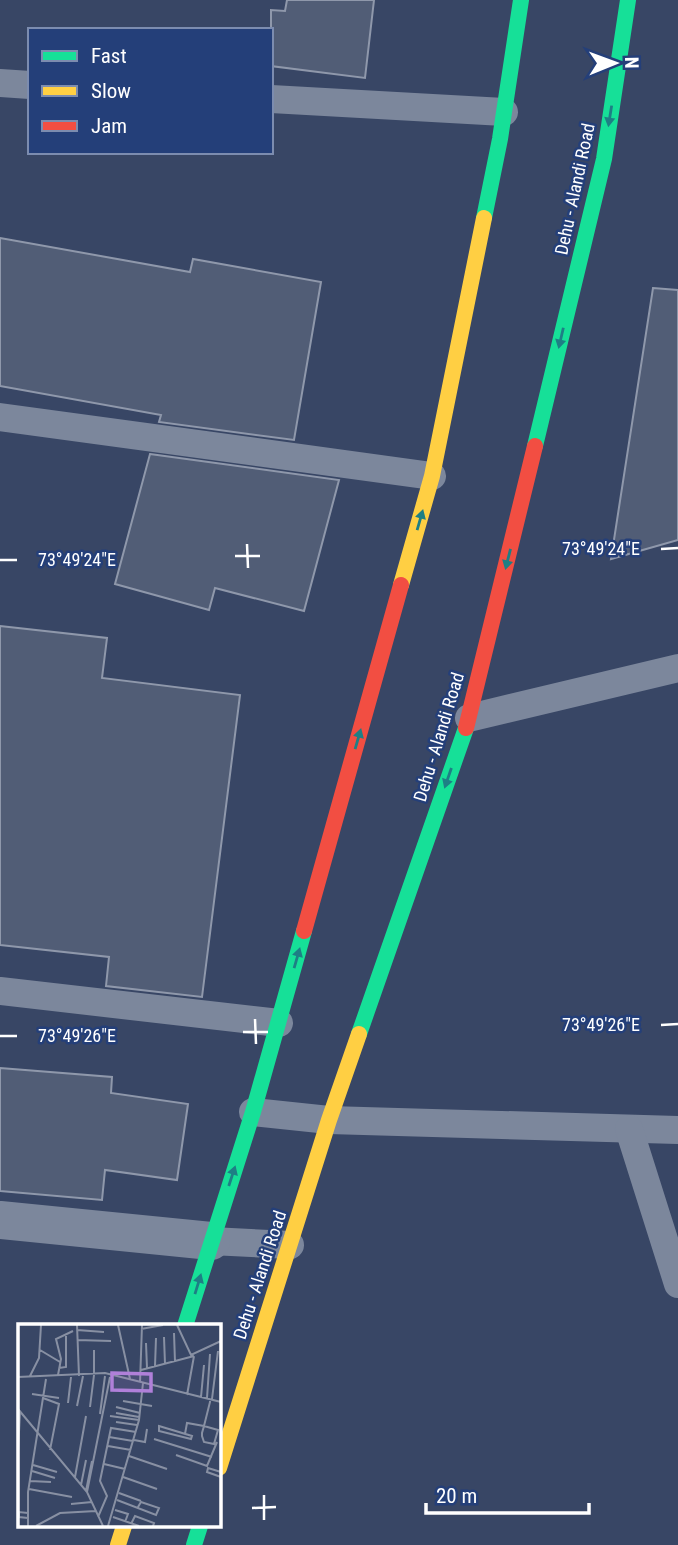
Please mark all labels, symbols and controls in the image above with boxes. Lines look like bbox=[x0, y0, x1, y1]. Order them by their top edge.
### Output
legend bbox=[28, 28, 273, 154]
north arrow bbox=[580, 28, 650, 98]
text: Fast bbox=[91, 44, 127, 68]
text: N bbox=[620, 57, 643, 69]
text: Slow bbox=[91, 79, 131, 103]
one-way arrow bbox=[604, 105, 615, 127]
text: Jam bbox=[91, 114, 127, 138]
street label: Dehu - Alandi Road bbox=[550, 121, 599, 257]
one-way arrow bbox=[555, 327, 566, 349]
one-way arrow bbox=[415, 509, 425, 530]
text: 73°49'24"E bbox=[562, 538, 640, 559]
one-way arrow bbox=[502, 548, 513, 570]
text: 73°49'24"E bbox=[38, 549, 116, 570]
street label: Dehu - Alandi Road bbox=[409, 670, 468, 804]
one-way arrow bbox=[354, 728, 364, 749]
one-way arrow bbox=[442, 768, 453, 789]
one-way arrow bbox=[292, 947, 303, 969]
text: 73°49'26"E bbox=[562, 1014, 640, 1035]
text: 73°49'26"E bbox=[38, 1025, 116, 1046]
one-way arrow bbox=[227, 1165, 238, 1186]
street label: Dehu - Alandi Road bbox=[229, 1208, 290, 1342]
one-way arrow bbox=[193, 1273, 203, 1294]
inset map bbox=[18, 1324, 220, 1528]
scale bar bbox=[426, 1472, 589, 1516]
text: 20 m bbox=[436, 1484, 477, 1508]

